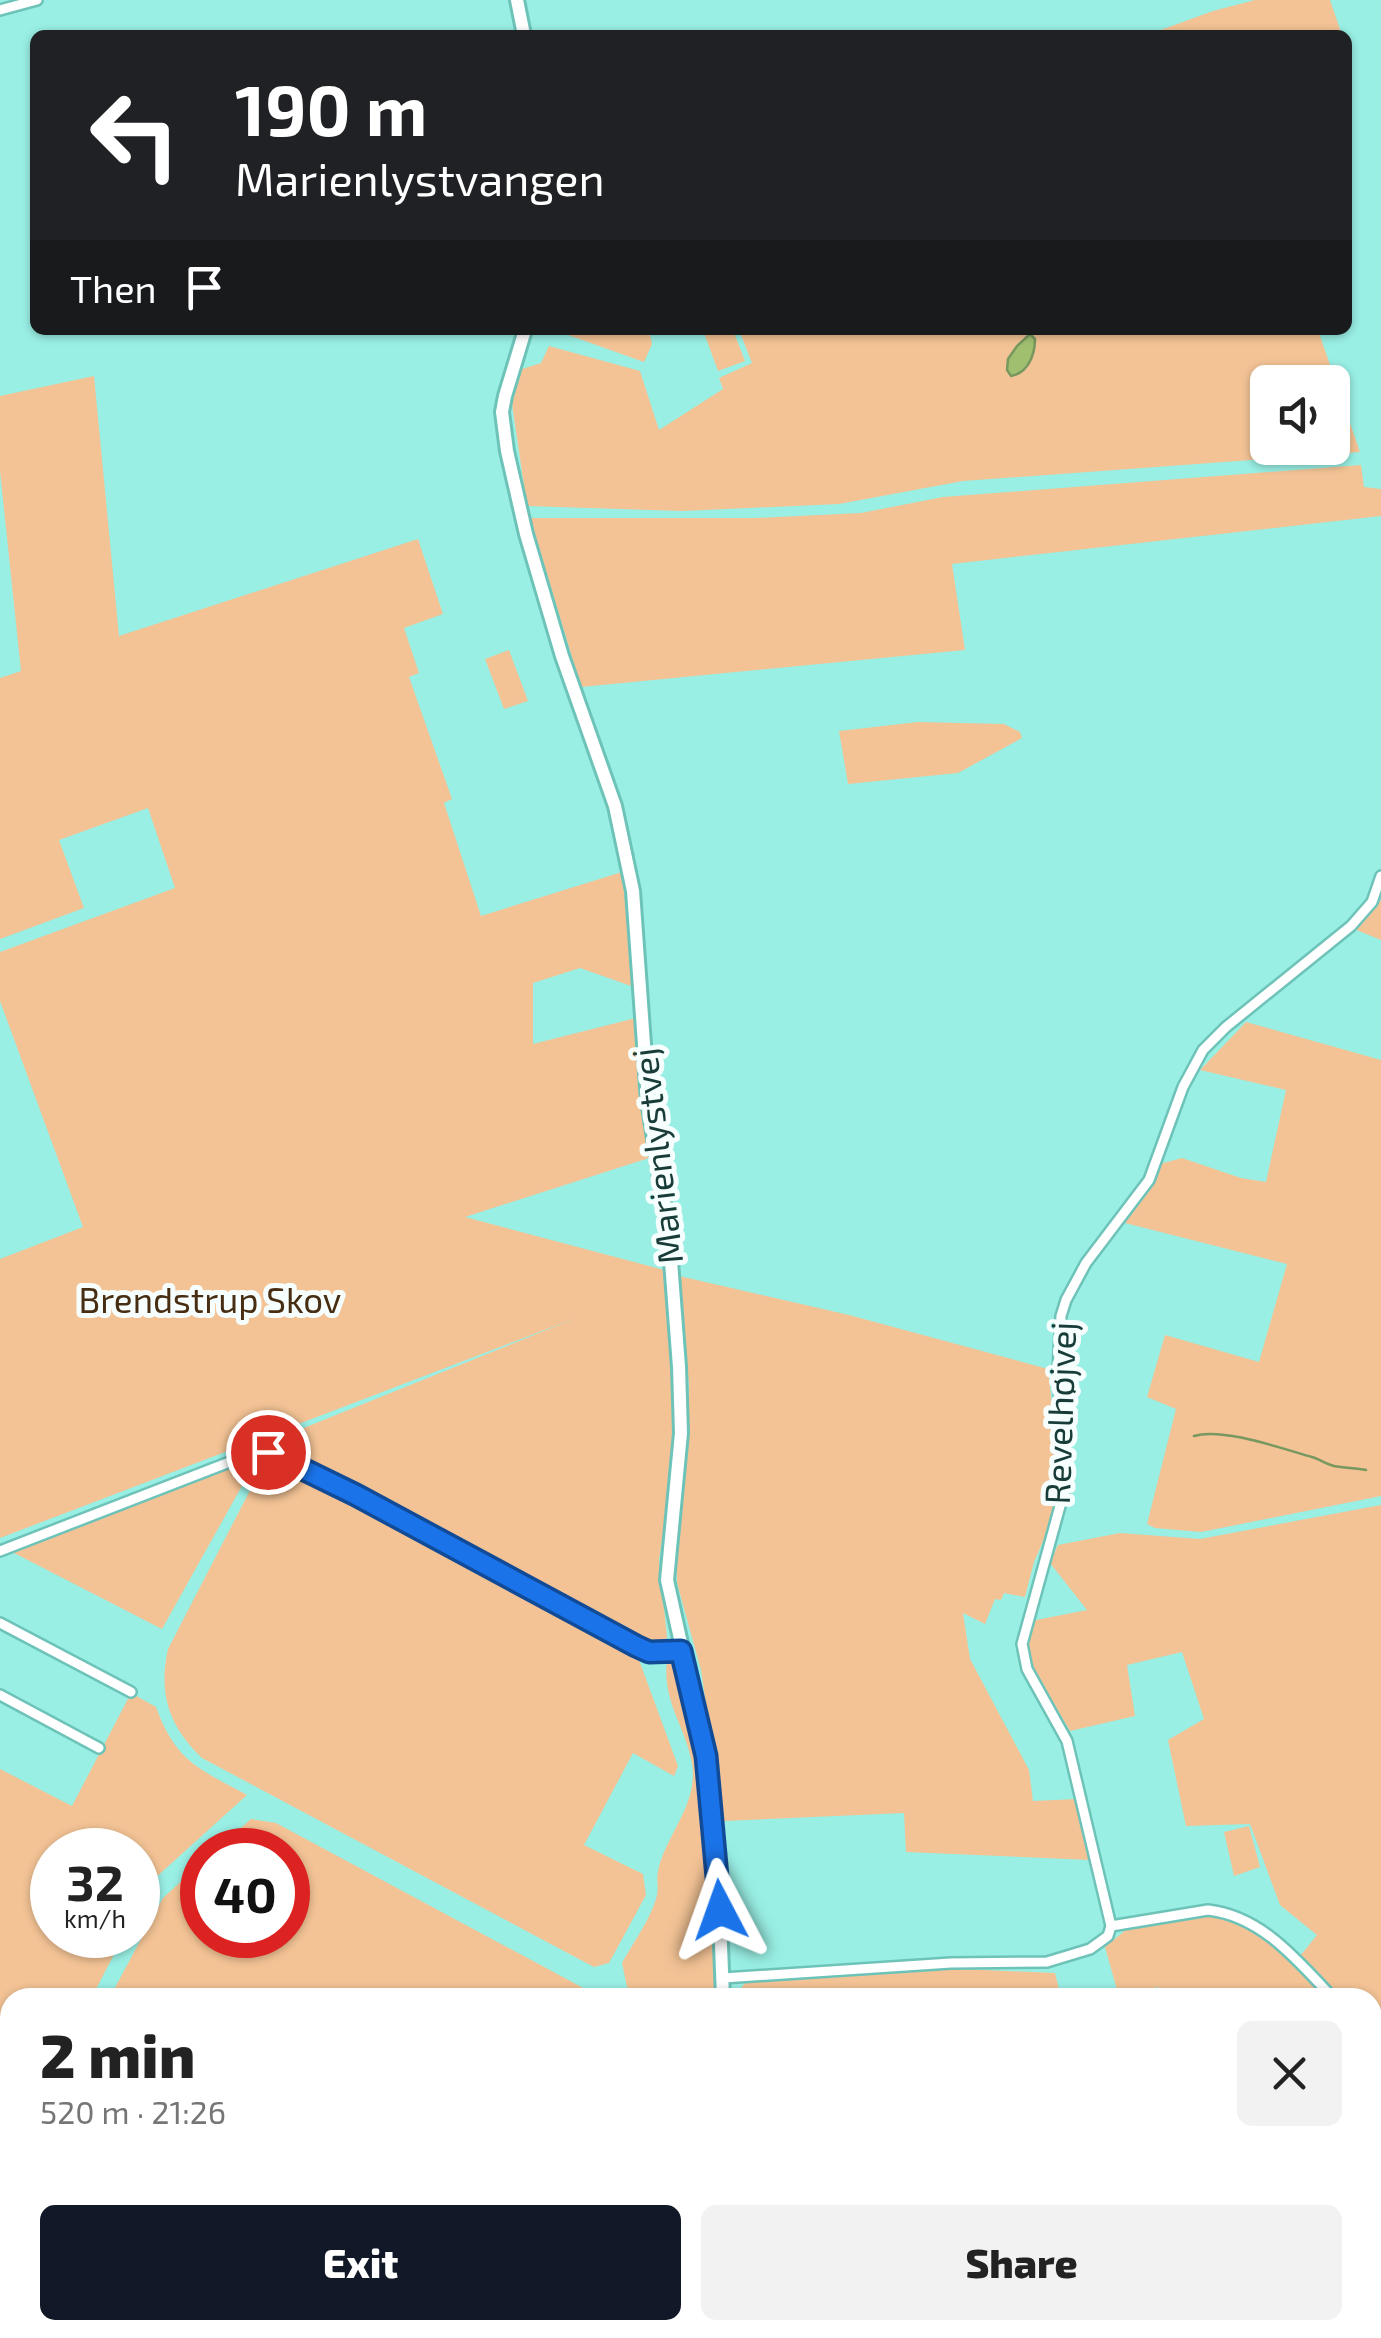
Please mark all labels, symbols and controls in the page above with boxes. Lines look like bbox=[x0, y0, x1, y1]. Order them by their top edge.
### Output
text: 190 m bbox=[235, 66, 428, 150]
icon: left bbox=[70, 70, 200, 200]
text: Marienlystvangen bbox=[235, 151, 605, 205]
icon: arrive bbox=[177, 260, 232, 315]
text: Then bbox=[70, 265, 157, 311]
map controls bbox=[1250, 365, 1350, 465]
button: sound bbox=[1250, 365, 1350, 465]
street label: Marienlystvej bbox=[622, 1046, 690, 1266]
park label: Brendstrup Skov bbox=[79, 1278, 341, 1320]
street label: Revelhøjvej bbox=[1035, 1321, 1083, 1505]
pin bbox=[226, 1410, 311, 1495]
icon: arrive bbox=[241, 1425, 296, 1480]
speed limit sign: 40 bbox=[180, 1828, 310, 1958]
text: 32 bbox=[66, 1851, 124, 1911]
position arrow bbox=[668, 1858, 772, 1962]
text: km/h bbox=[64, 1903, 126, 1933]
text: 2 min bbox=[40, 2018, 195, 2090]
button: close bbox=[1237, 2021, 1342, 2126]
text: 520 m · 21:26 bbox=[40, 2092, 226, 2130]
button: Exit bbox=[40, 2205, 681, 2320]
button: Share bbox=[701, 2205, 1342, 2320]

